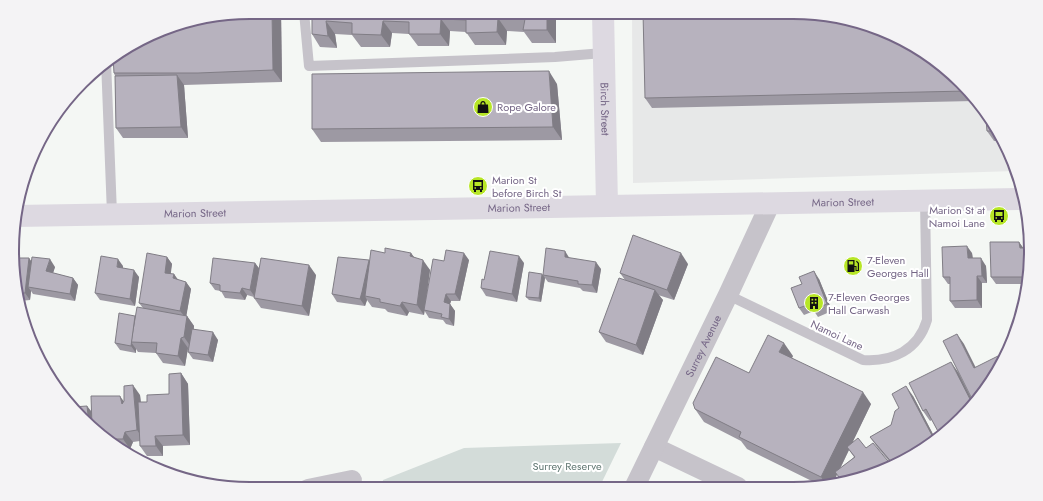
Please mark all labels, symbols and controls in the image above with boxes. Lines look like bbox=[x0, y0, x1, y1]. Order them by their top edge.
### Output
street label: Birch Street bbox=[596, 82, 614, 136]
shop icon: Rope Galore bbox=[472, 96, 494, 118]
place label: Rope Galore bbox=[497, 99, 556, 115]
place label: Marion St before Birch St bbox=[492, 172, 562, 201]
bus stop icon: Marion St before Birch St bbox=[467, 175, 489, 197]
street label: Marion Street bbox=[812, 193, 874, 211]
street label: Marion Street bbox=[488, 199, 551, 216]
place label: Marion St at Namoi Lane bbox=[929, 202, 985, 231]
street label: Marion Street bbox=[164, 204, 227, 221]
bus stop icon: Marion St at Namoi Lane bbox=[988, 205, 1010, 227]
place label: 7-Eleven Georges Hall bbox=[867, 252, 929, 281]
fuel station icon: 7-Eleven Georges Hall bbox=[842, 255, 864, 277]
place label: 7-Eleven Georges Hall Carwash bbox=[828, 289, 910, 318]
building icon: 7-Eleven Georges Hall Carwash bbox=[803, 292, 825, 314]
street label: Surrey Avenue bbox=[681, 312, 725, 380]
street label: Namoi Lane bbox=[808, 316, 866, 354]
park label: Surrey Reserve bbox=[532, 458, 602, 474]

